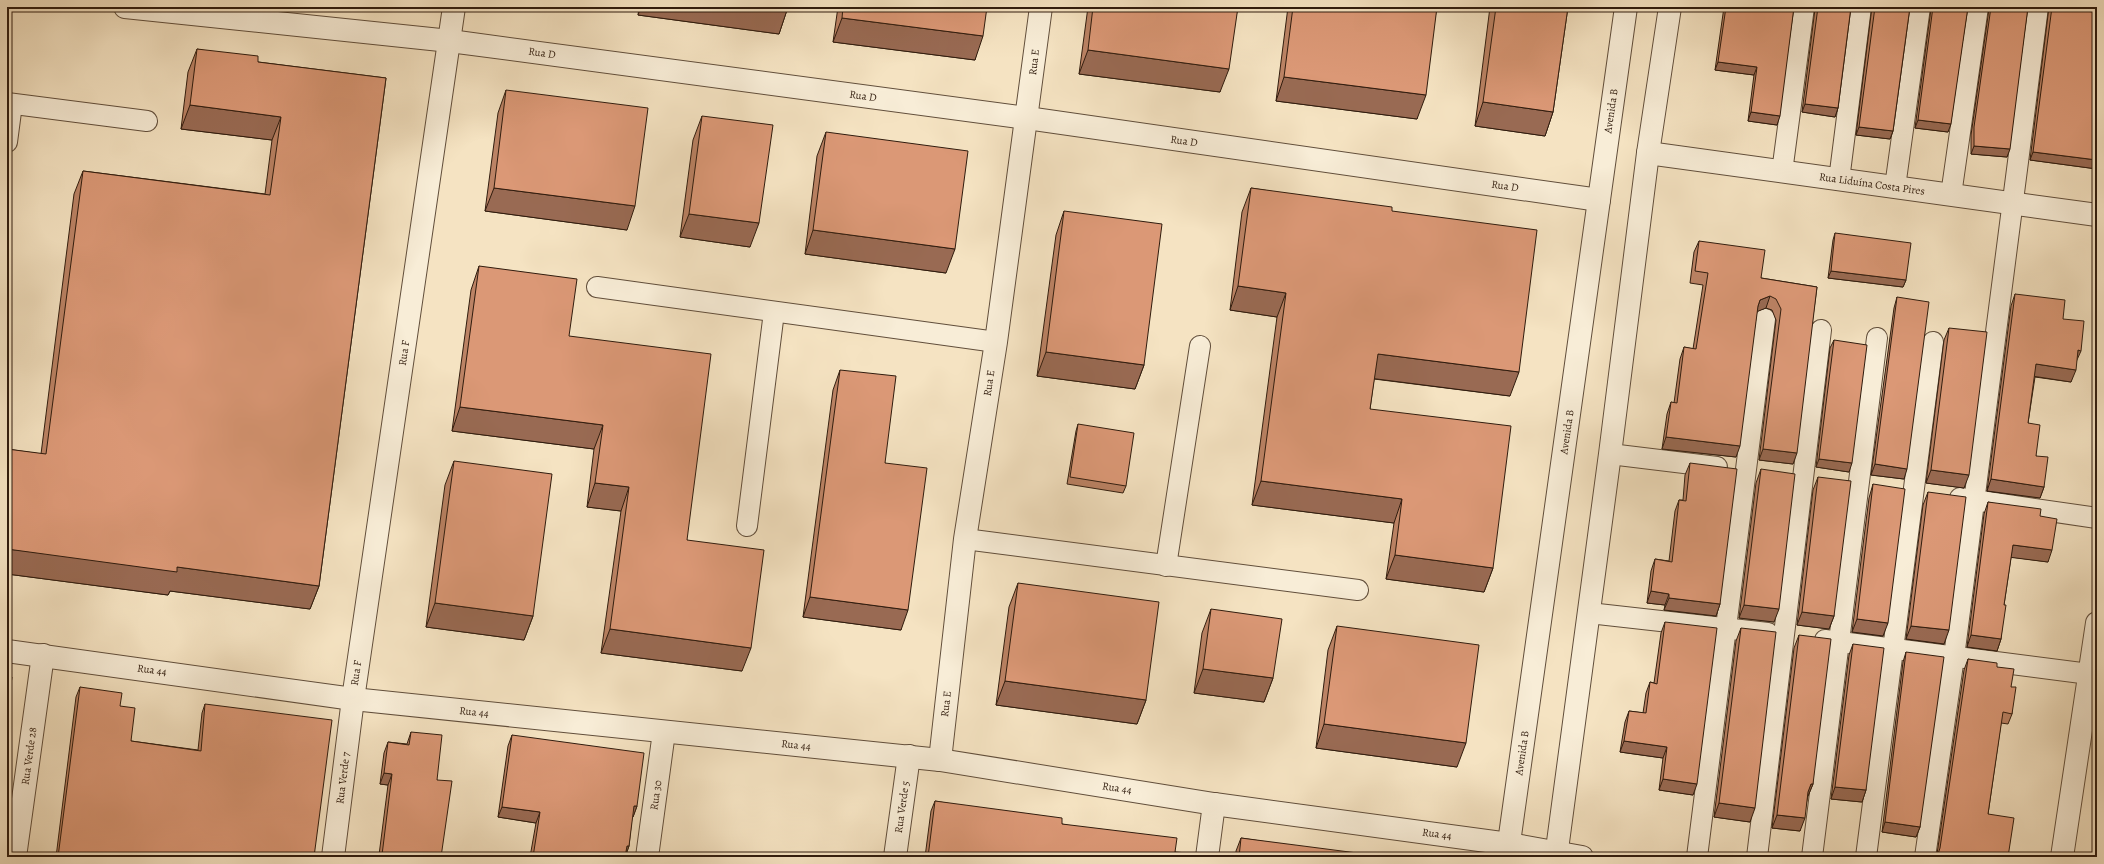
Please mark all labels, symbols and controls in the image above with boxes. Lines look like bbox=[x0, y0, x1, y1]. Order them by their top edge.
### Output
street label: Rua D bbox=[527, 44, 557, 62]
street label: Rua E bbox=[1025, 48, 1043, 76]
street label: Rua D bbox=[848, 87, 878, 105]
street label: Avenida B bbox=[1600, 88, 1622, 135]
street label: Rua D bbox=[1169, 132, 1199, 150]
street label: Rua Liduína Costa Pires bbox=[1818, 169, 1926, 199]
street label: Rua D bbox=[1490, 177, 1520, 195]
street label: Rua F bbox=[395, 339, 413, 367]
street label: Rua E bbox=[980, 369, 998, 397]
street label: Avenida B bbox=[1556, 409, 1578, 456]
street label: Rua F bbox=[347, 659, 365, 687]
street label: Rua 44 bbox=[136, 661, 168, 679]
street label: Rua E bbox=[937, 690, 955, 718]
street label: Rua 44 bbox=[458, 703, 490, 721]
street label: Rua Verde 28 bbox=[18, 726, 40, 786]
street label: Avenida B bbox=[1511, 730, 1533, 777]
street label: Rua 44 bbox=[780, 736, 812, 754]
street label: Rua Verde 7 bbox=[332, 751, 354, 805]
street label: Rua 44 bbox=[1101, 778, 1133, 798]
street label: Rua 30 bbox=[646, 779, 666, 811]
street label: Rua Verde 5 bbox=[891, 780, 913, 834]
street label: Rua 44 bbox=[1421, 825, 1453, 843]

